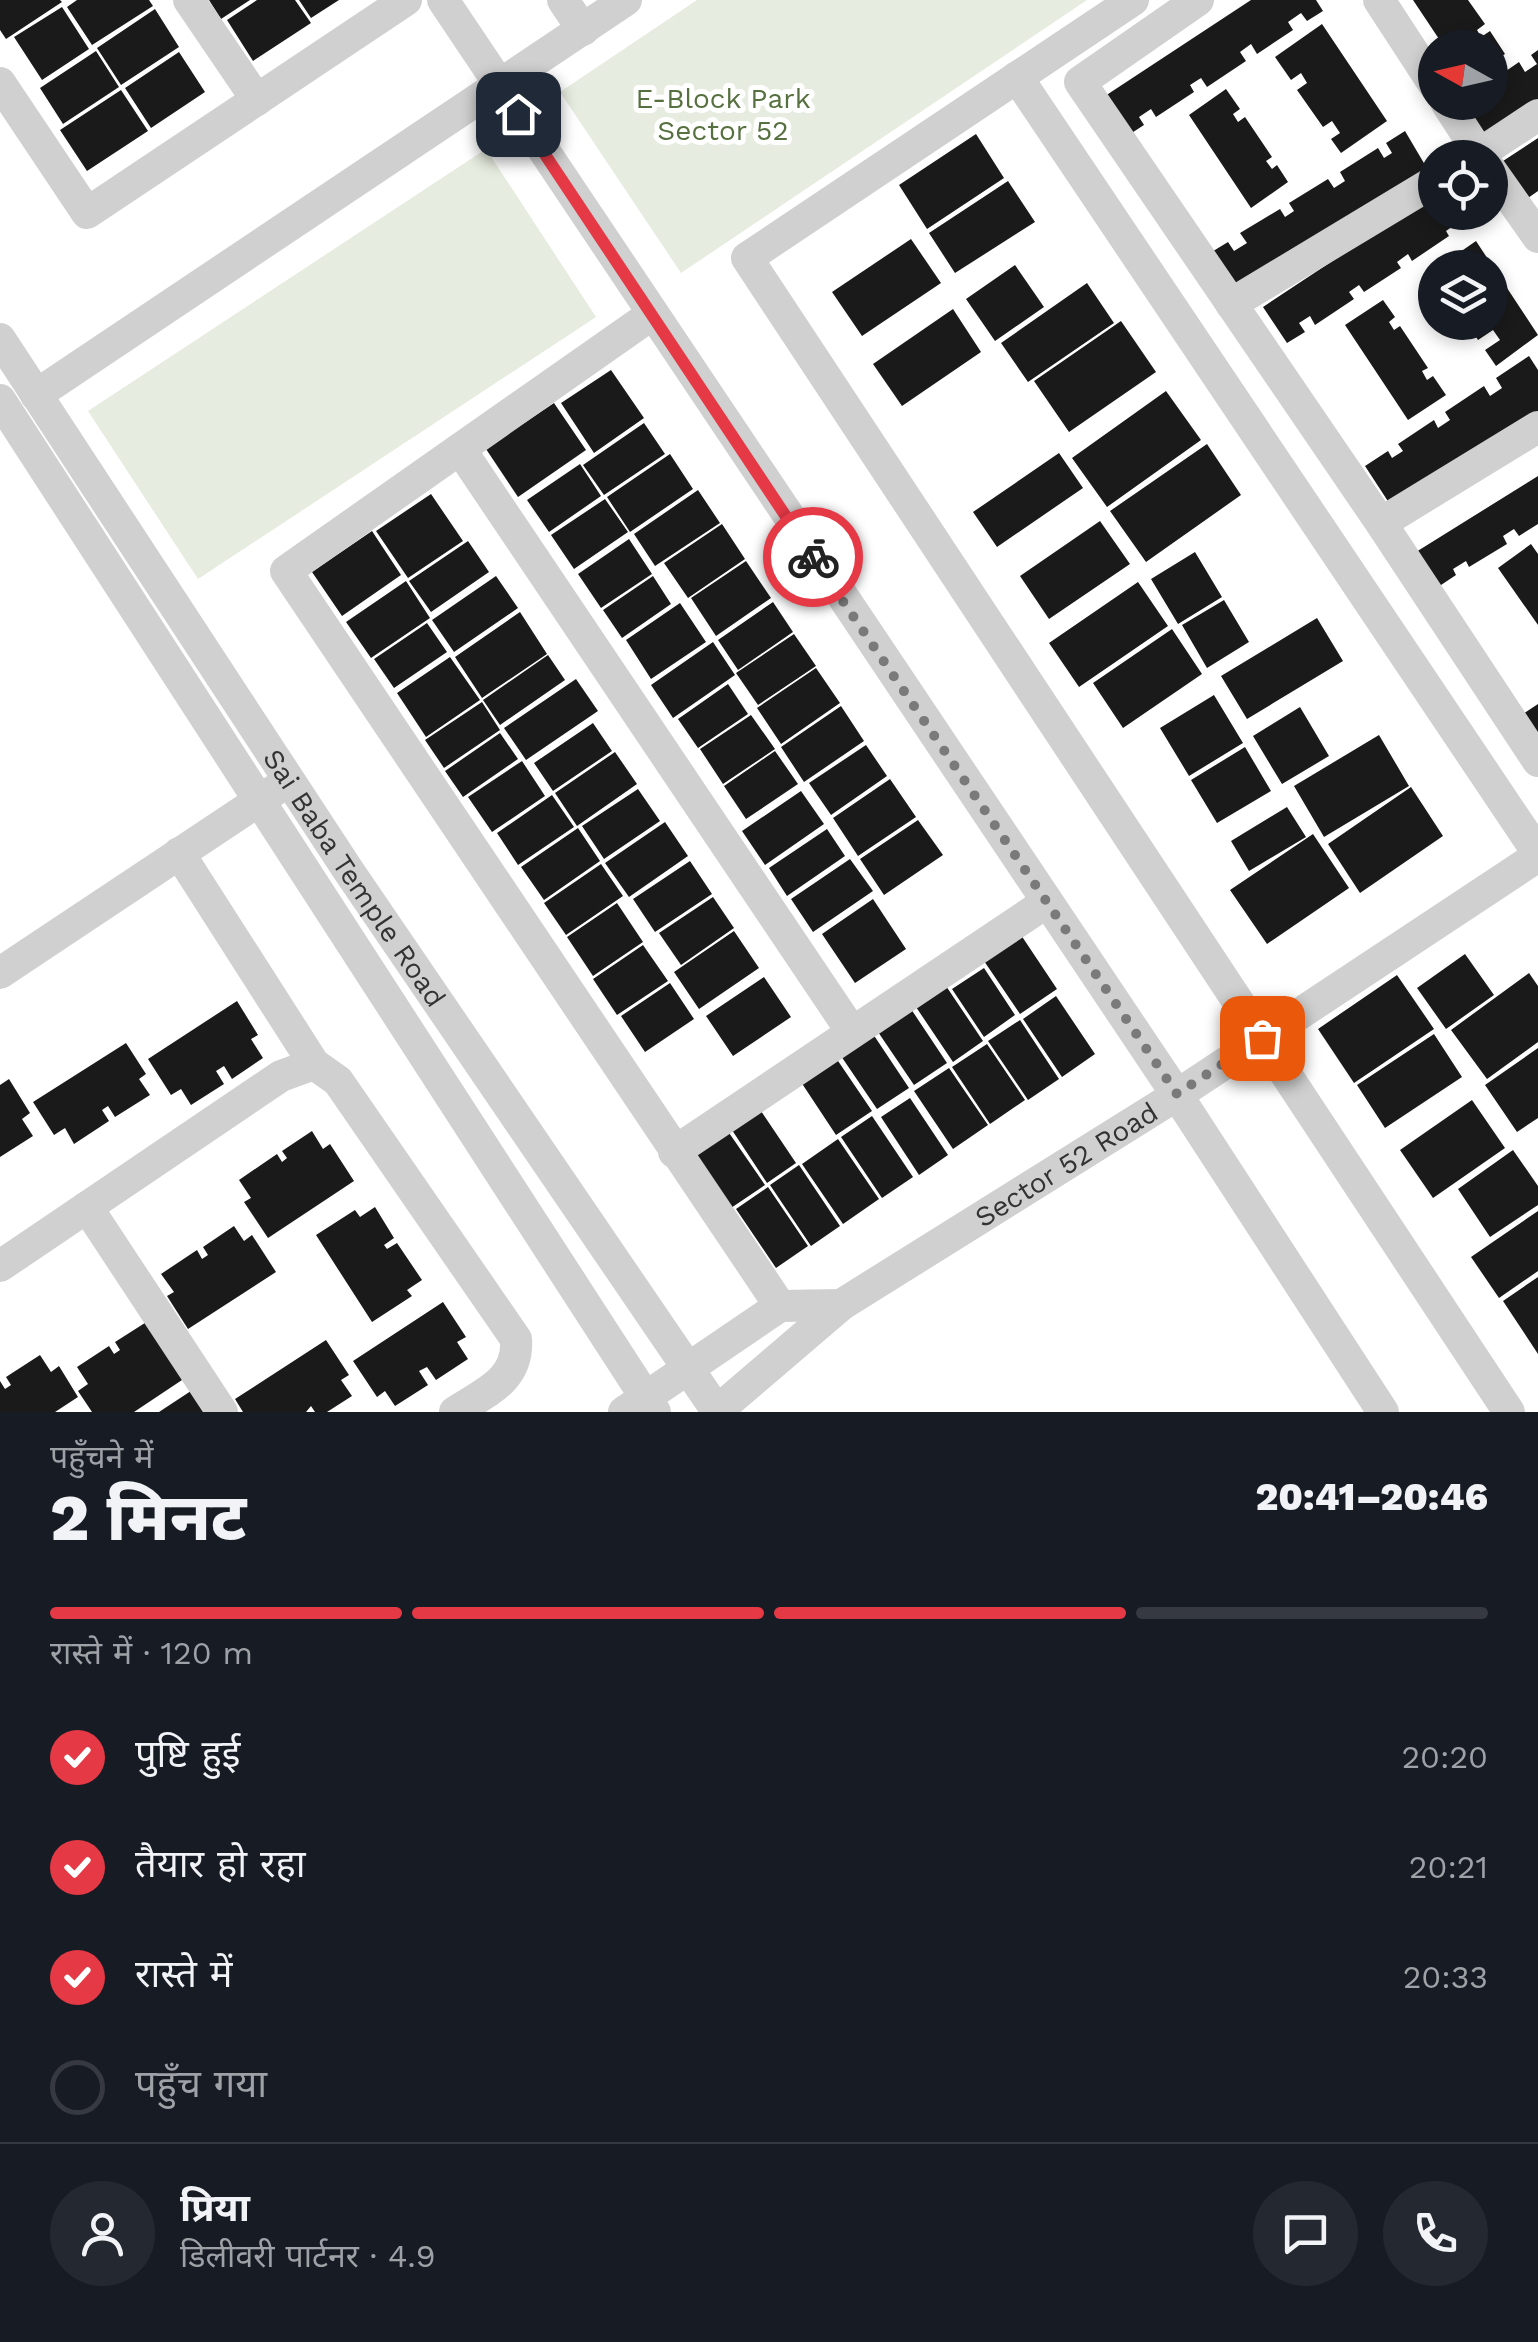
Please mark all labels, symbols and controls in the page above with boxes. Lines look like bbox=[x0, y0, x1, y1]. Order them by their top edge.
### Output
north arrow bbox=[1418, 30, 1508, 120]
map controls bbox=[1418, 30, 1508, 340]
pin bbox=[476, 72, 561, 157]
park label: E-Block Park Sector 52 bbox=[635, 82, 811, 147]
icon: home bbox=[491, 87, 546, 142]
button: locate bbox=[1418, 140, 1508, 230]
button: layers bbox=[1418, 250, 1508, 340]
courier bbox=[763, 507, 863, 607]
icon: bike bbox=[786, 530, 841, 585]
street label: Sai Baba Temple Road bbox=[257, 743, 453, 1013]
pin bbox=[1220, 996, 1305, 1081]
icon: bag bbox=[1235, 1011, 1290, 1066]
street label: Sector 52 Road bbox=[969, 1095, 1164, 1234]
text: पहुँचने में bbox=[50, 1438, 153, 1476]
text: 20:41–20:46 bbox=[1255, 1475, 1488, 1519]
text: 2 मिनट bbox=[50, 1480, 246, 1556]
text: रास्ते में · 120 m bbox=[50, 1634, 253, 1672]
icon: check bbox=[50, 1730, 105, 1785]
text: पुष्टि हुई bbox=[135, 1732, 240, 1776]
text: 20:20 bbox=[1401, 1738, 1488, 1776]
icon: check bbox=[50, 1840, 105, 1895]
text: तैयार हो रहा bbox=[135, 1842, 306, 1886]
text: 20:21 bbox=[1409, 1848, 1488, 1886]
icon: check bbox=[50, 1950, 105, 2005]
text: रास्ते में bbox=[135, 1952, 233, 1996]
text: 20:33 bbox=[1403, 1958, 1488, 1996]
text: पहुँच गया bbox=[135, 2062, 267, 2106]
button: person bbox=[50, 2181, 155, 2286]
button: chat bbox=[1253, 2181, 1358, 2286]
button: phone bbox=[1383, 2181, 1488, 2286]
text: प्रिया bbox=[180, 2186, 250, 2230]
text: डिलीवरी पार्टनर · 4.9 bbox=[180, 2237, 435, 2275]

